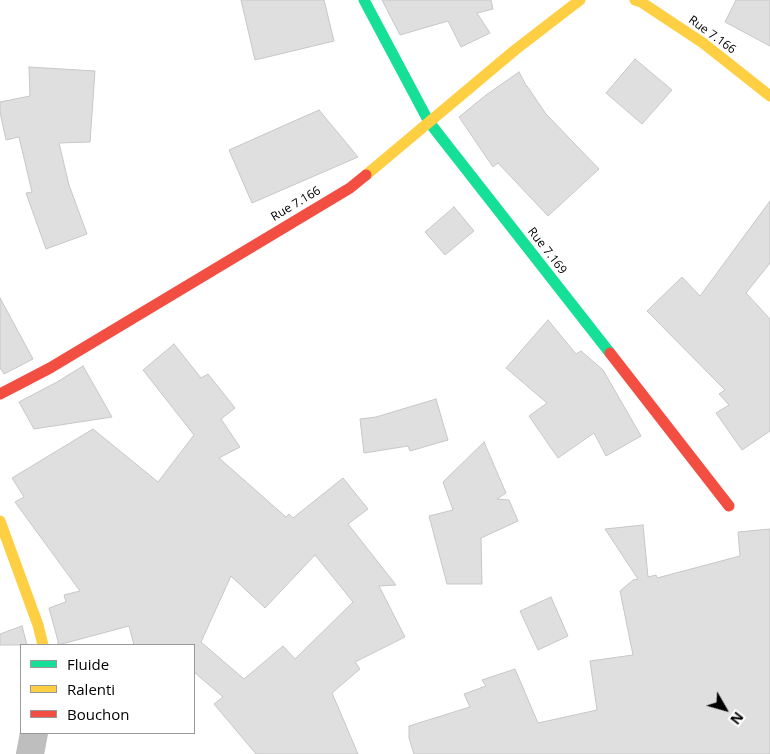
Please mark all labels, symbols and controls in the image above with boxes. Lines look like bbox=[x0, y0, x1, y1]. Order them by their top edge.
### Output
street label: Rue 7.166 bbox=[685, 13, 739, 57]
street label: Rue 7.166 bbox=[269, 184, 323, 224]
street label: Rue 7.169 bbox=[524, 225, 570, 277]
legend bbox=[20, 644, 195, 734]
text: Fluide bbox=[67, 654, 109, 674]
text: Ralenti bbox=[67, 679, 115, 699]
north arrow bbox=[700, 684, 750, 734]
text: Bouchon bbox=[67, 704, 130, 724]
text: N bbox=[726, 708, 748, 729]

